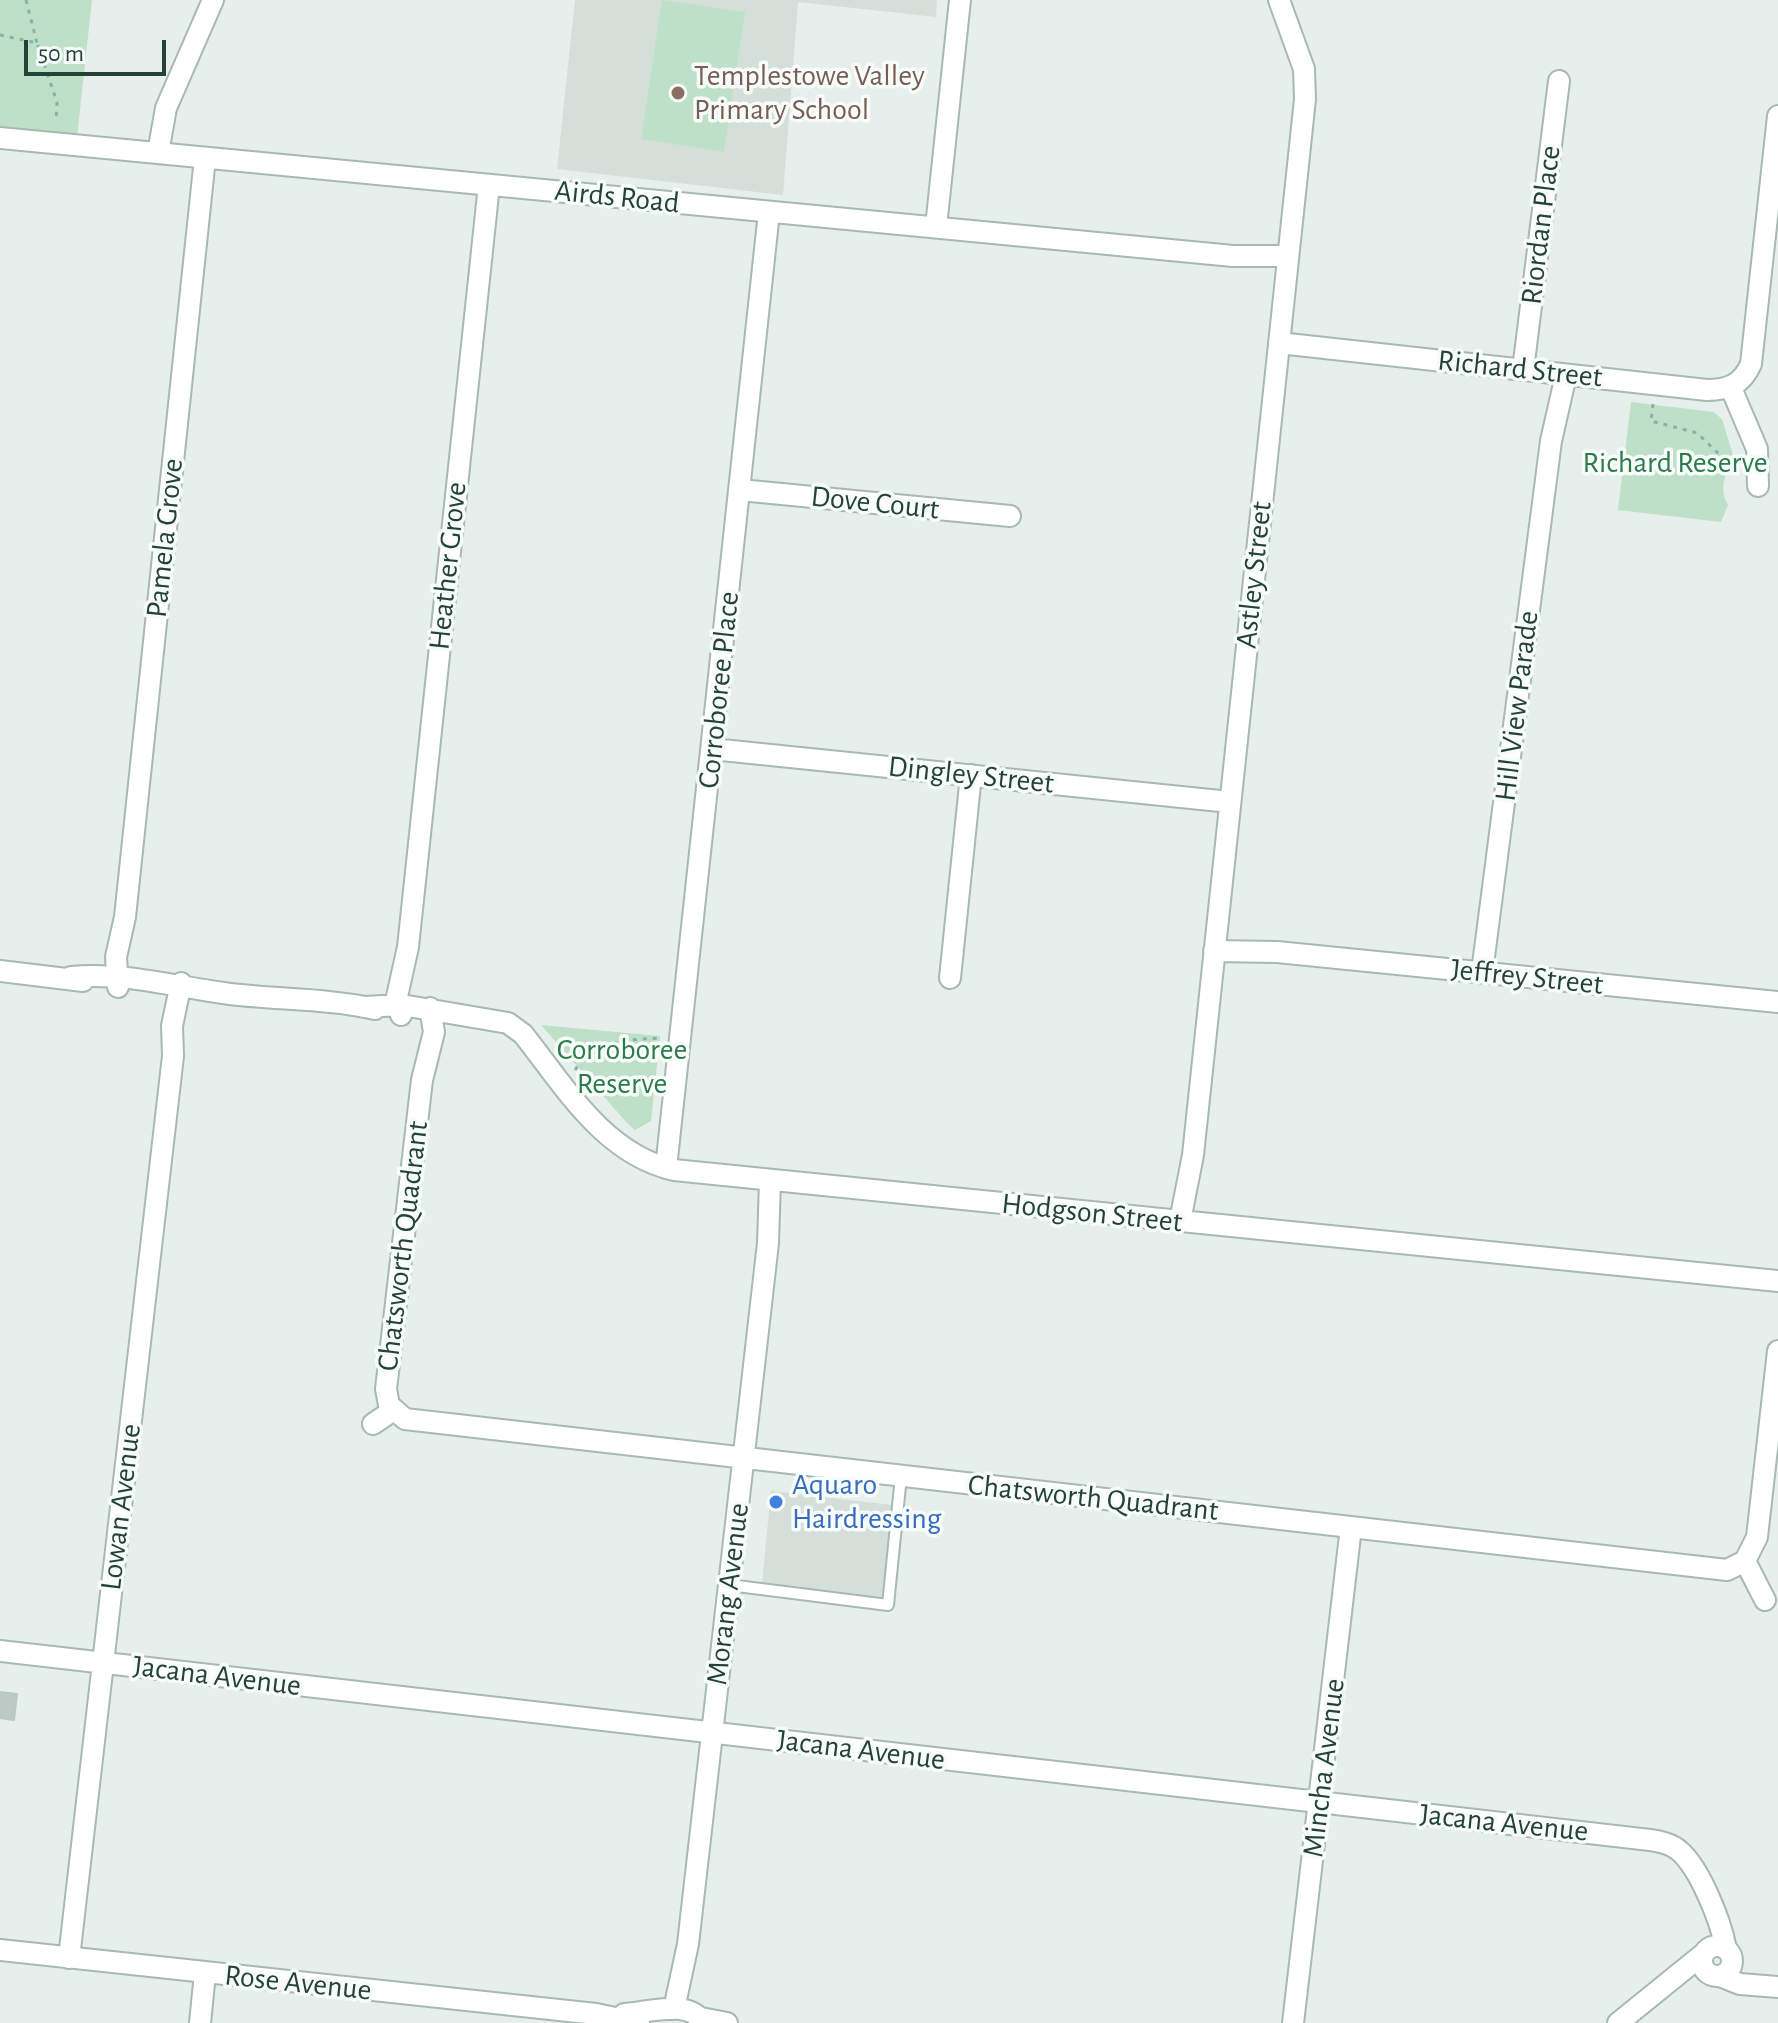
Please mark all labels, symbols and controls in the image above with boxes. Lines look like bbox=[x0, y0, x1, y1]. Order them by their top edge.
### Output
scale bar bbox=[28, 24, 170, 74]
text: 50 m bbox=[38, 42, 84, 66]
place label: Templestowe Valley Primary School bbox=[694, 58, 925, 128]
marker: Templestowe Valley Primary School bbox=[669, 84, 687, 102]
street label: Riordan Place bbox=[1513, 144, 1569, 306]
street label: Airds Road bbox=[553, 173, 681, 221]
street label: Richard Street bbox=[1436, 342, 1604, 396]
park label: Richard Reserve bbox=[1582, 445, 1768, 481]
street label: Pamela Grove bbox=[139, 457, 191, 619]
street label: Dove Court bbox=[809, 478, 941, 528]
street label: Heather Grove bbox=[421, 480, 475, 652]
street label: Astley Street bbox=[1228, 500, 1280, 650]
street label: Corroboree Place bbox=[691, 590, 747, 790]
street label: Hill View Parade bbox=[1487, 609, 1547, 803]
street label: Dingley Street bbox=[886, 748, 1056, 802]
street label: Jeffrey Street bbox=[1449, 951, 1605, 1003]
park label: Corroboree Reserve bbox=[557, 1032, 687, 1102]
street label: Chatsworth Quadrant bbox=[370, 1119, 436, 1373]
street label: Hodgson Street bbox=[1000, 1186, 1184, 1240]
street label: Lowan Avenue bbox=[93, 1422, 149, 1592]
place label: Aquaro Hairdressing bbox=[792, 1467, 941, 1538]
street label: Chatsworth Quadrant bbox=[966, 1467, 1220, 1529]
marker: Aquaro Hairdressing bbox=[767, 1493, 785, 1511]
street label: Morang Avenue bbox=[699, 1501, 757, 1687]
street label: Jacana Avenue bbox=[131, 1648, 303, 1704]
street label: Mincha Avenue bbox=[1295, 1677, 1353, 1859]
street label: Jacana Avenue bbox=[775, 1722, 947, 1778]
street label: Jacana Avenue bbox=[1418, 1796, 1590, 1850]
street label: Rose Avenue bbox=[223, 1957, 373, 2009]

